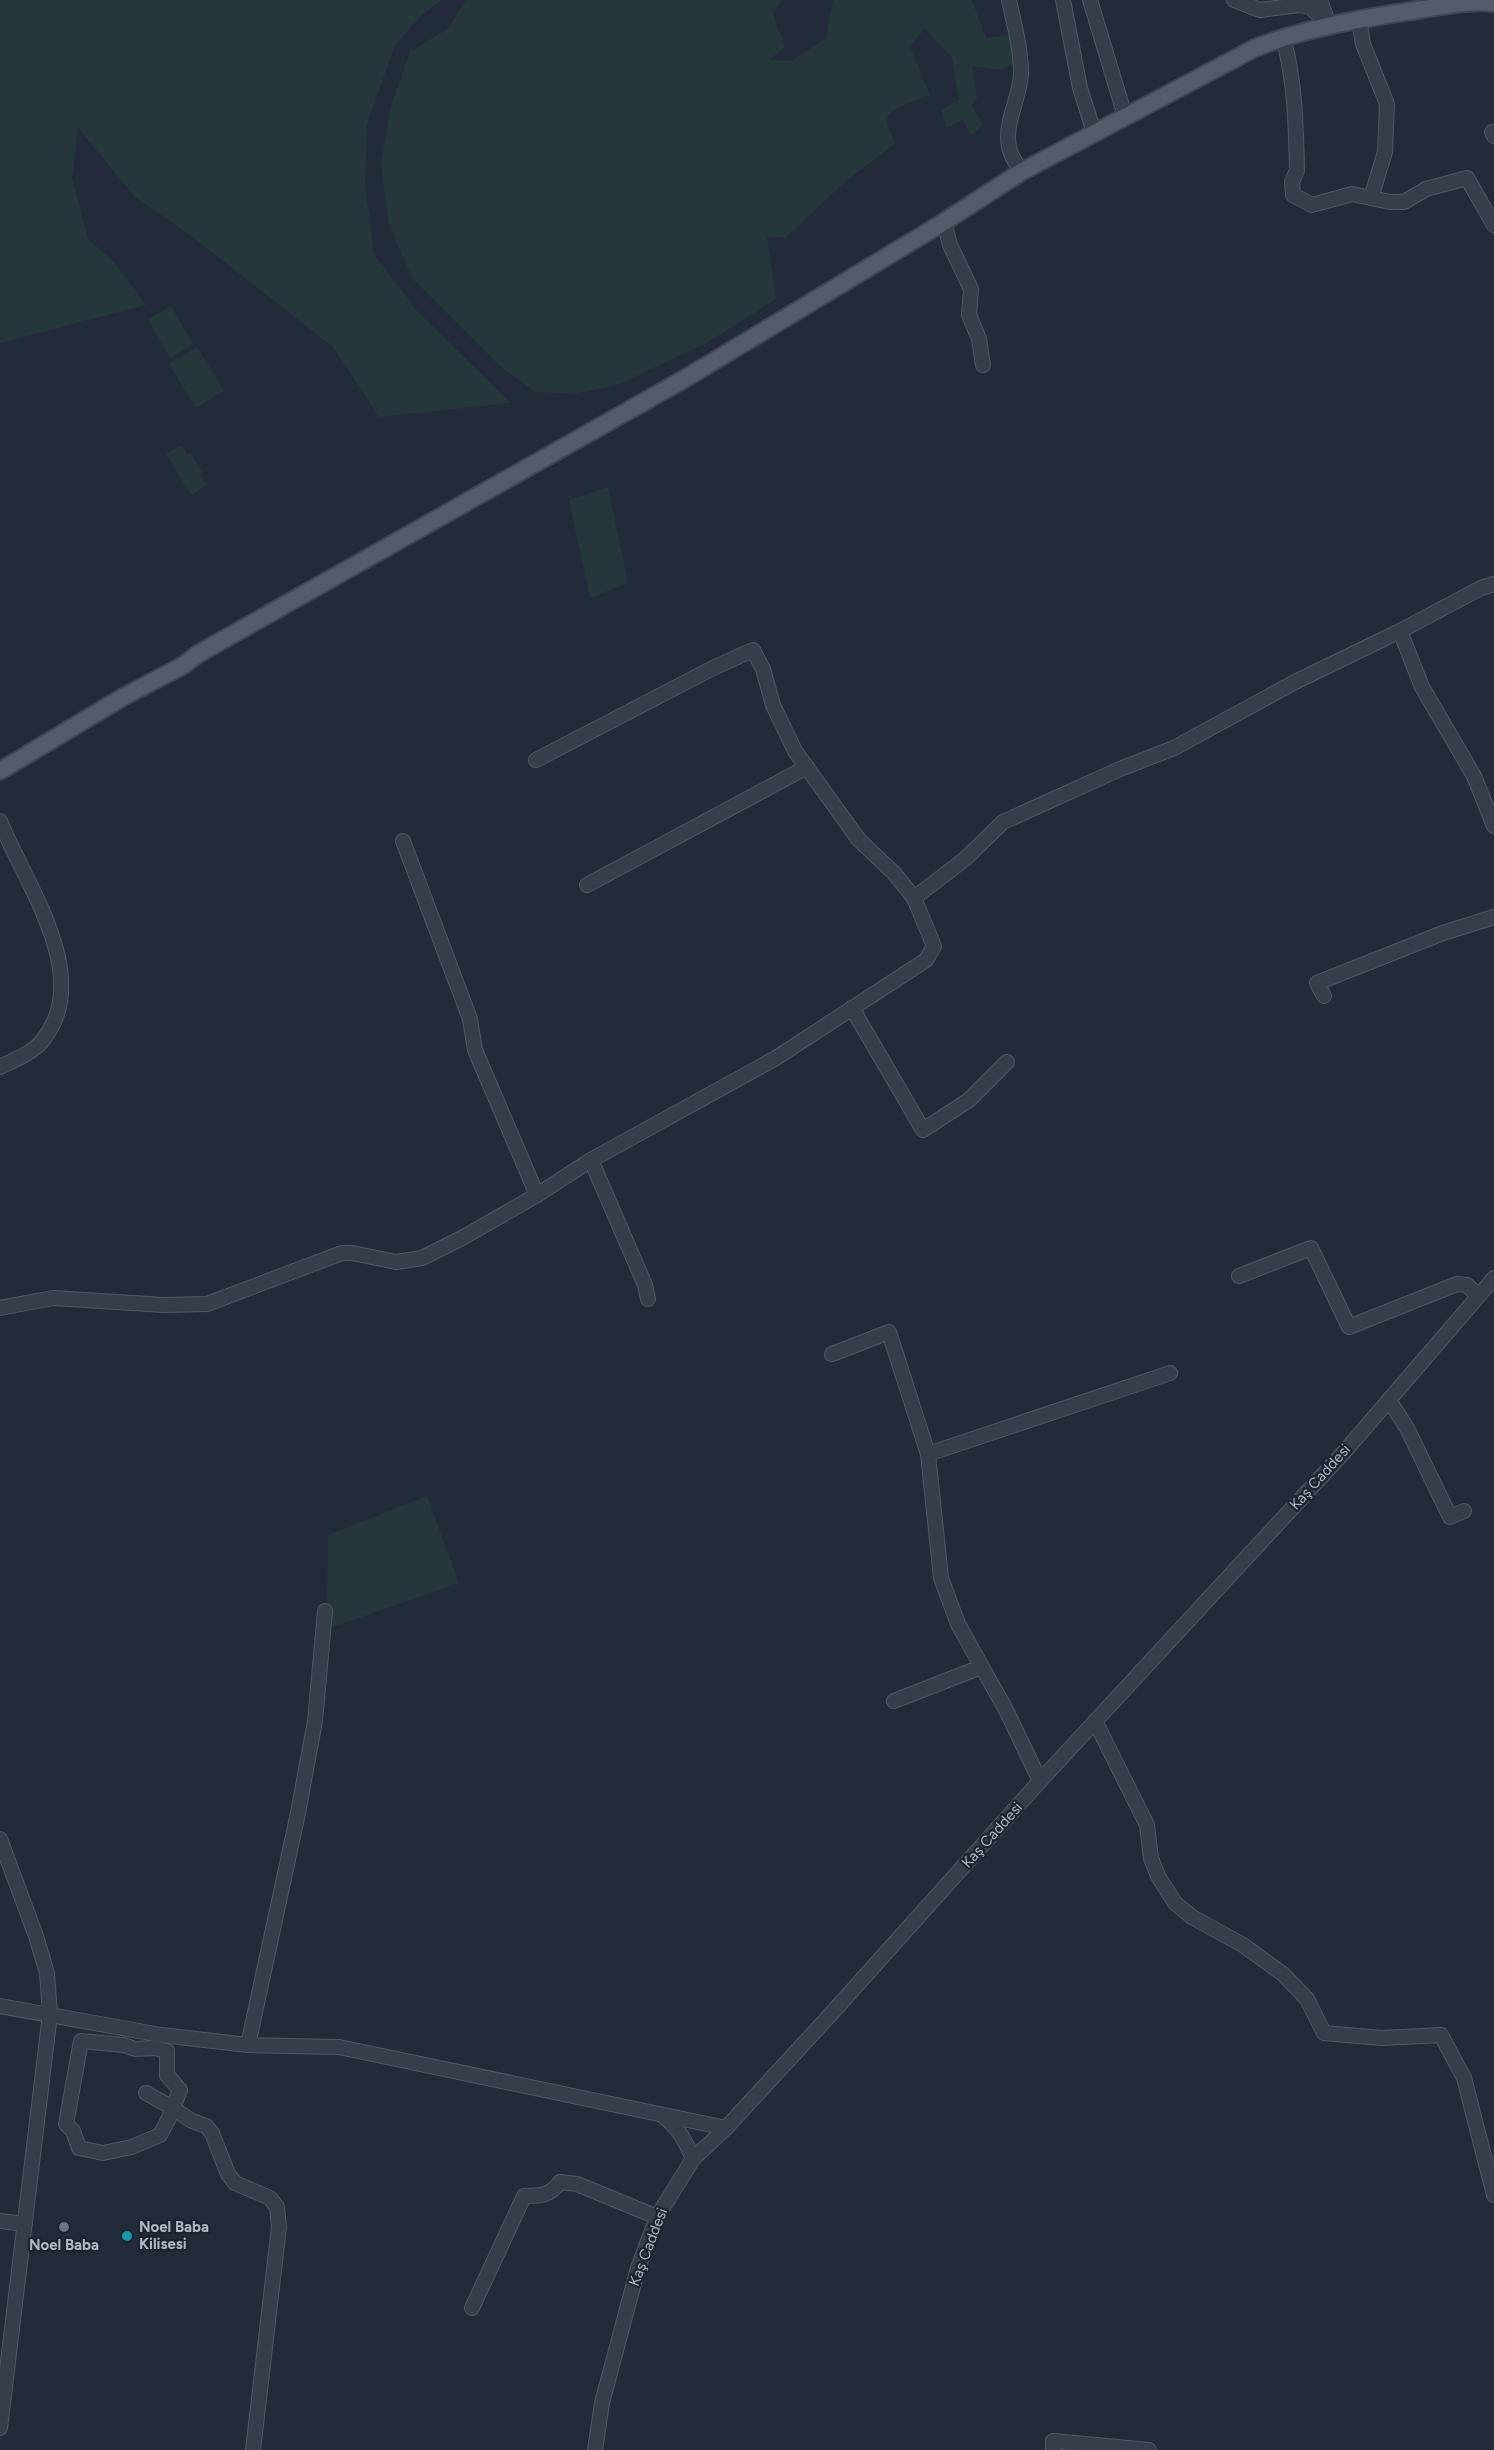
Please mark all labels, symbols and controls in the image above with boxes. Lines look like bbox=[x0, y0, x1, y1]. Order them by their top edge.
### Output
street label: Kaş Caddesi bbox=[1286, 1440, 1354, 1514]
street label: Kaş Caddesi bbox=[958, 1798, 1026, 1872]
street label: Kaş Caddesi bbox=[625, 2205, 671, 2289]
place label: Noel Baba Kilisesi bbox=[139, 2218, 209, 2253]
marker: Noel Baba bbox=[57, 2220, 71, 2234]
marker: Noel Baba Kilisesi bbox=[120, 2229, 134, 2243]
place label: Noel Baba bbox=[29, 2236, 99, 2254]

